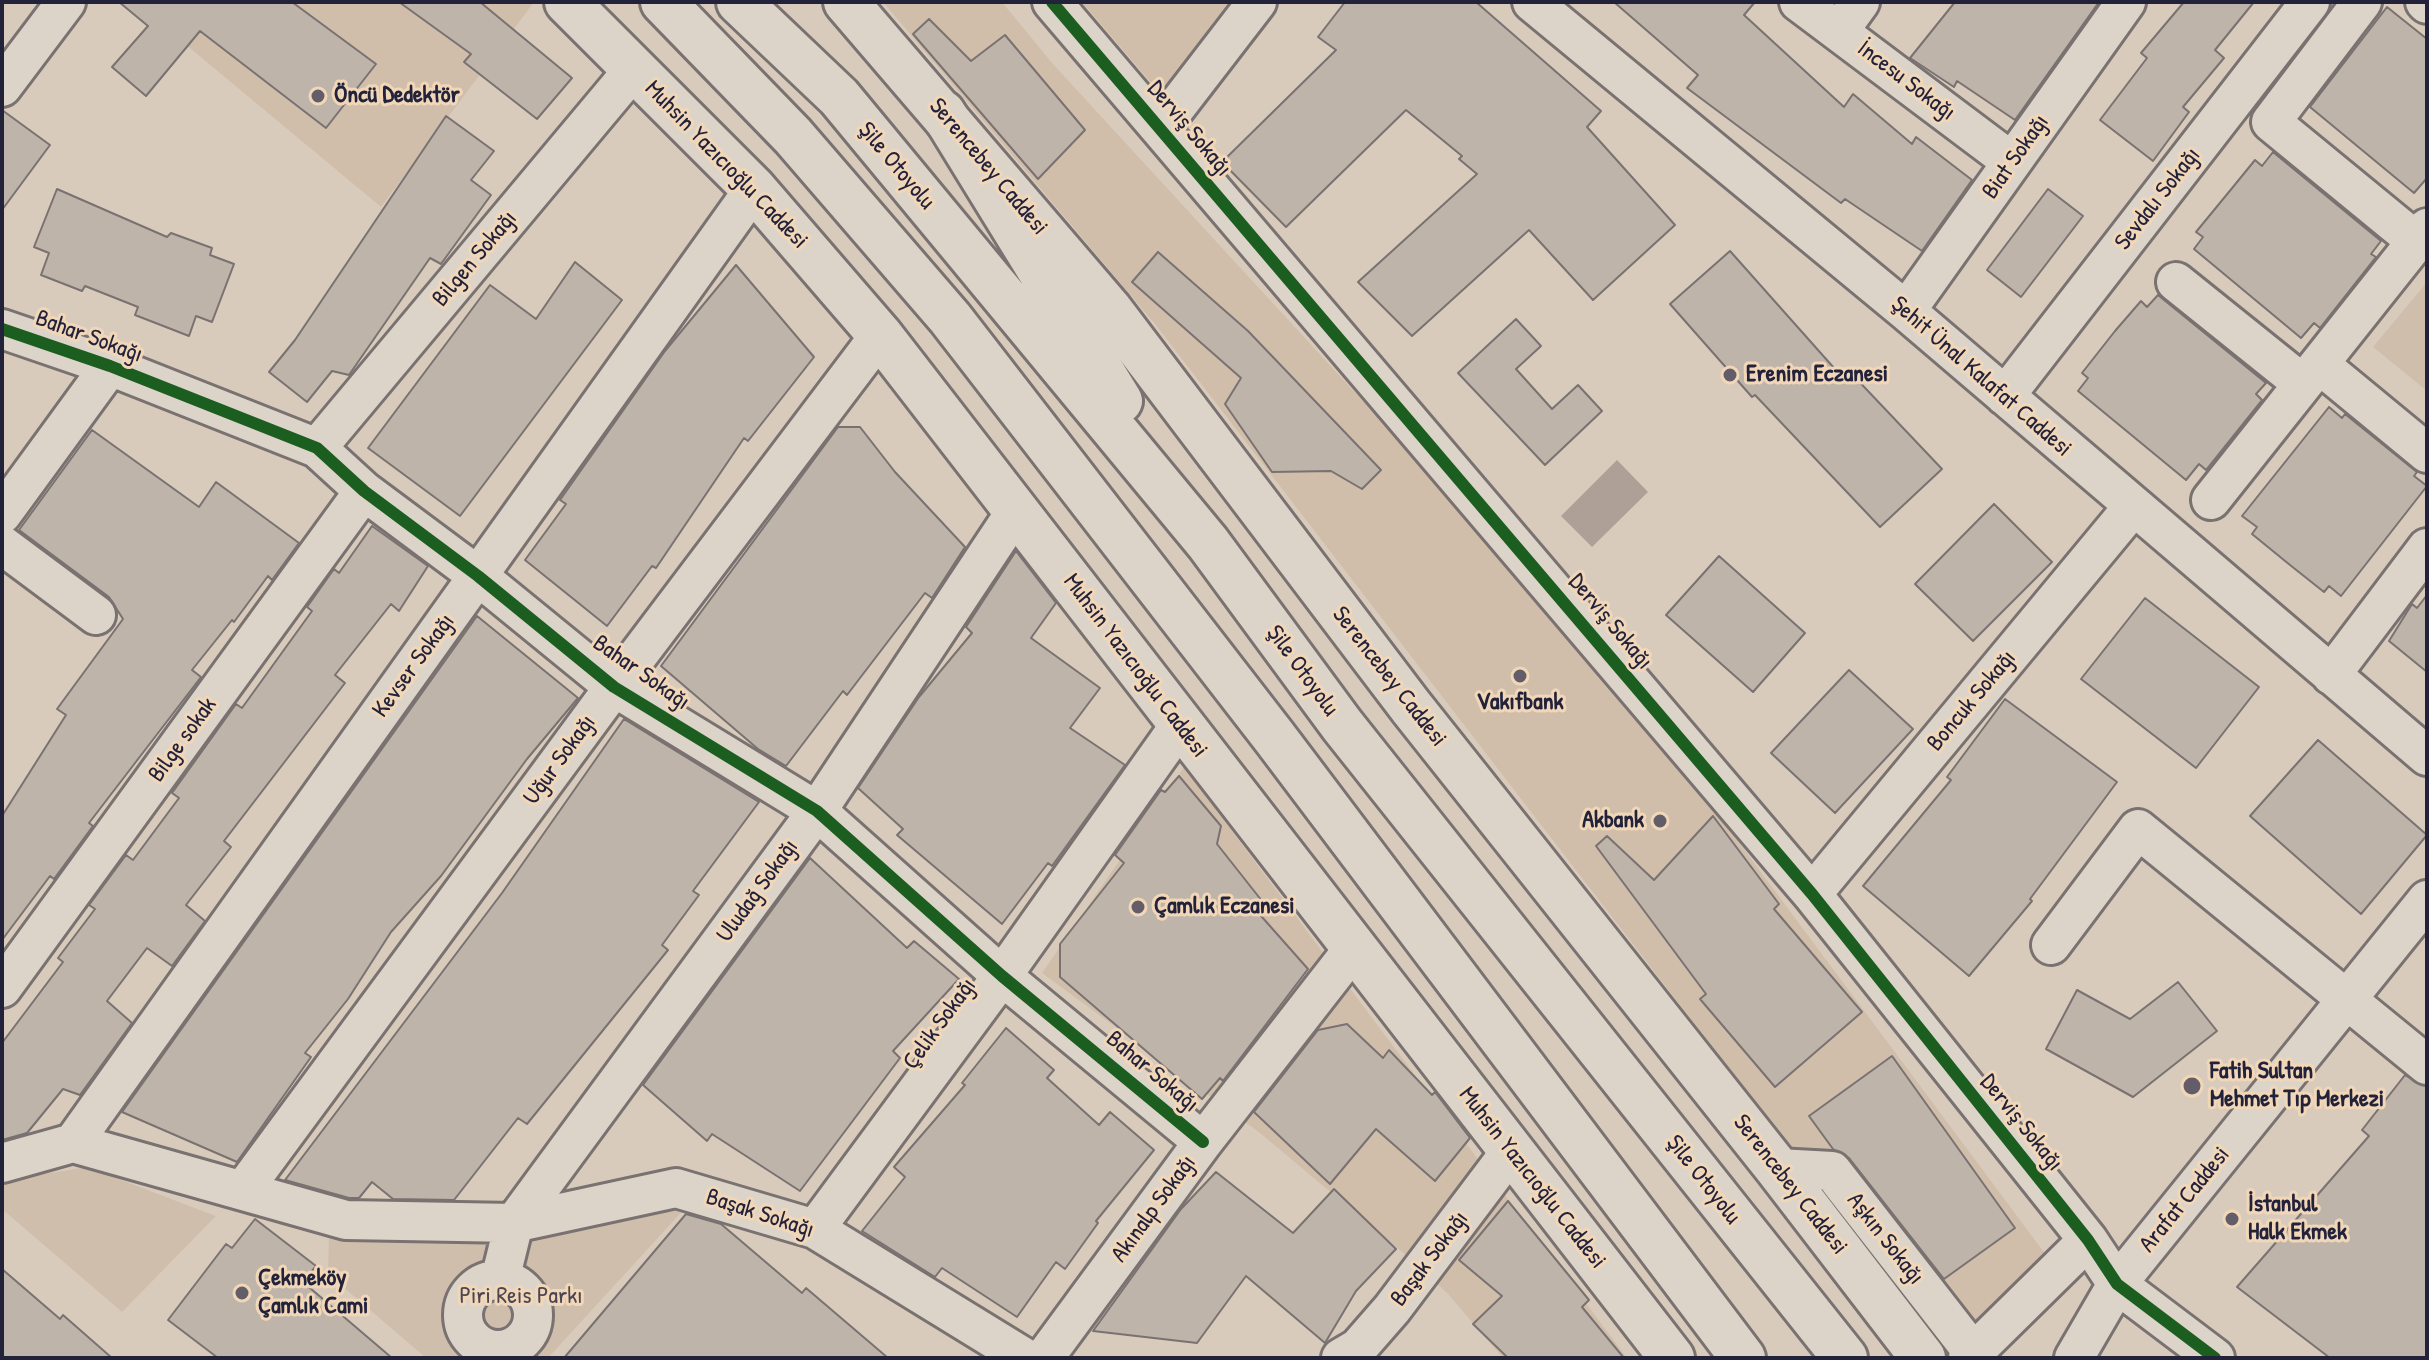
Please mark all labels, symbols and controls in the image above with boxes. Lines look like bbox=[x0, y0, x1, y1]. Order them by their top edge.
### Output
street label: İncesu Sokağı bbox=[1851, 35, 1961, 127]
street label: Muhsin Yazıcıoğlu Caddesi bbox=[638, 75, 814, 255]
street label: Derviş Sokağı bbox=[1141, 75, 1237, 183]
place label: Öncü Dedektör bbox=[334, 82, 460, 110]
marker: Öncü Dedektör bbox=[309, 87, 327, 105]
street label: Serencebey Caddesi bbox=[922, 93, 1054, 241]
street label: Biat Sokağı bbox=[1976, 109, 2056, 205]
street label: Şile Otoyolu bbox=[851, 117, 941, 215]
street label: Sevdalı Sokağı bbox=[2109, 142, 2207, 256]
street label: Bilgen Sokağı bbox=[426, 205, 524, 313]
street label: Şehit Ünal Kalafat Caddesi bbox=[1885, 291, 2077, 463]
street label: Bahar Sokağı bbox=[31, 304, 147, 370]
place label: Erenim Eczanesi bbox=[1746, 361, 1888, 389]
marker: Erenim Eczanesi bbox=[1721, 366, 1739, 384]
street label: Muhsin Yazıcıoğlu Caddesi bbox=[1057, 568, 1213, 764]
street label: Derviş Sokağı bbox=[1562, 568, 1658, 676]
street label: Serencebey Caddesi bbox=[1325, 601, 1453, 753]
street label: Kevser Sokağı bbox=[367, 608, 461, 724]
street label: Şile Otoyolu bbox=[1260, 620, 1344, 722]
street label: Bahar Sokağı bbox=[587, 629, 695, 717]
street label: Boncuk Sokağı bbox=[1921, 645, 2023, 757]
marker: Vakıfbank bbox=[1511, 667, 1529, 685]
place label: Vakıfbank bbox=[1477, 689, 1563, 717]
street label: Bilge sokak bbox=[143, 692, 223, 788]
street label: Uğur Sokağı bbox=[518, 709, 602, 811]
place label: Akbank bbox=[1582, 807, 1644, 835]
marker: Akbank bbox=[1651, 812, 1669, 830]
street label: Uludağ Sokağı bbox=[711, 834, 805, 948]
place label: Çamlık Eczanesi bbox=[1154, 893, 1295, 921]
marker: Çamlık Eczanesi bbox=[1129, 898, 1147, 916]
street label: Çelik Sokağı bbox=[897, 973, 983, 1075]
street label: Bahar Sokağı bbox=[1100, 1025, 1204, 1119]
place label: Fatih Sultan Mehmet Tıp Merkezi bbox=[2210, 1058, 2384, 1114]
street label: Derviş Sokağı bbox=[1973, 1069, 2069, 1177]
marker: Fatih Sultan Mehmet Tıp Merkezi bbox=[2181, 1075, 2203, 1097]
street label: Muhsin Yazıcıoğlu Caddesi bbox=[1452, 1081, 1612, 1275]
street label: Serencebey Caddesi bbox=[1726, 1109, 1854, 1261]
street label: Şile Otoyolu bbox=[1659, 1130, 1747, 1230]
street label: Arafat Caddesi bbox=[2134, 1141, 2236, 1259]
street label: Akınalp Sokağı bbox=[1105, 1150, 1203, 1268]
street label: Başak Sokağı bbox=[702, 1183, 818, 1245]
street label: Aşkın Sokağı bbox=[1840, 1187, 1930, 1291]
place label: İstanbul Halk Ekmek bbox=[2248, 1191, 2347, 1247]
street label: Başak Sokağı bbox=[1385, 1206, 1475, 1312]
marker: İstanbul Halk Ekmek bbox=[2223, 1210, 2241, 1228]
place label: Çekmeköy Çamlık Cami bbox=[258, 1265, 368, 1321]
park label: Piri Reis Parkı bbox=[459, 1283, 583, 1311]
marker: Çekmeköy Çamlık Cami bbox=[233, 1284, 251, 1302]

